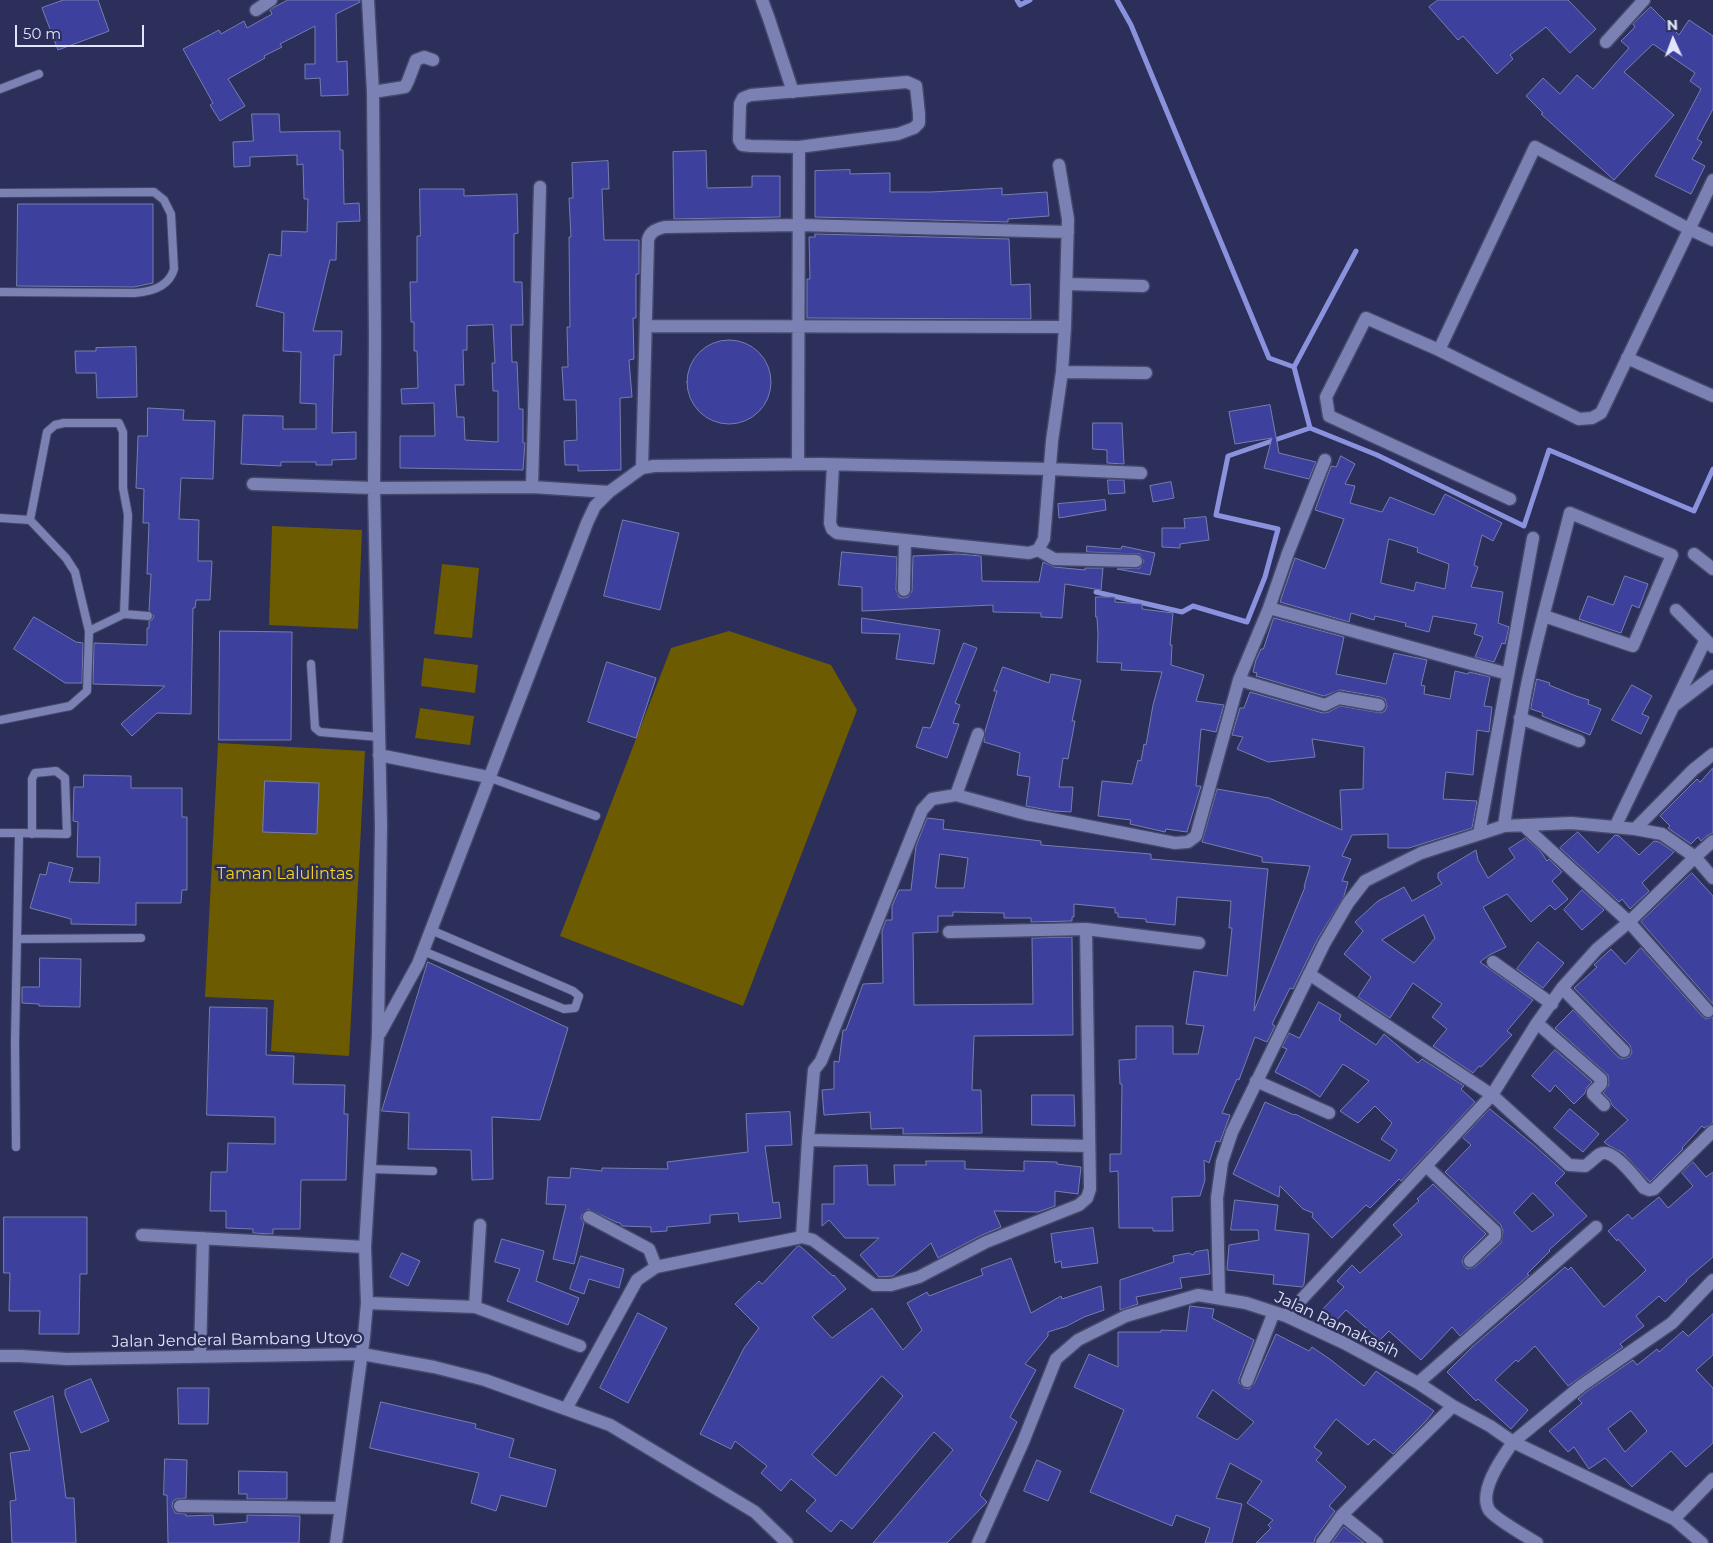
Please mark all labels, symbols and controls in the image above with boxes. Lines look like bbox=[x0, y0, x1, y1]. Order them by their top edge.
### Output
scale bar bbox=[18, 15, 146, 47]
north arrow bbox=[1648, 15, 1698, 65]
text: N bbox=[1667, 16, 1678, 34]
text: 50 m bbox=[23, 24, 61, 43]
park label: Taman Lalulintas bbox=[217, 864, 353, 884]
street label: Jalan Ramakasih bbox=[1272, 1288, 1402, 1362]
street label: Jalan Jenderal Bambang Utoyo bbox=[111, 1328, 363, 1352]

